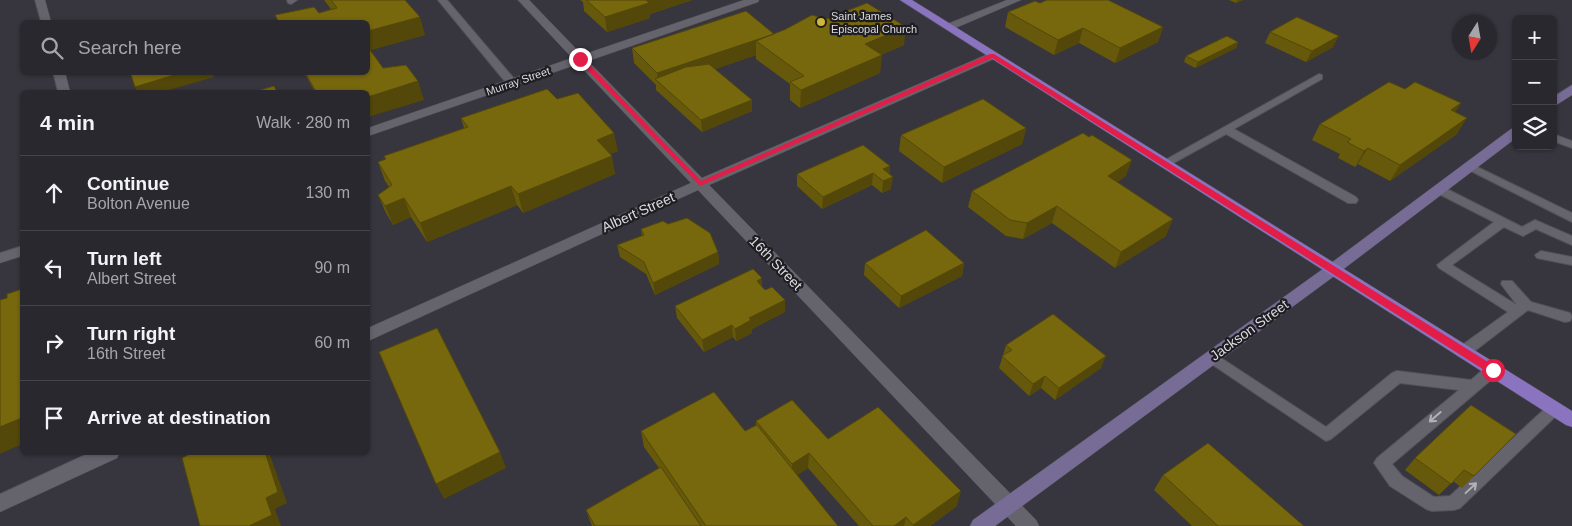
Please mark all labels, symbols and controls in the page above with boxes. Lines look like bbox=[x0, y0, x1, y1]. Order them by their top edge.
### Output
place label: Saint James Episcopal Church bbox=[831, 10, 917, 35]
north arrow bbox=[1452, 15, 1497, 60]
map controls bbox=[1512, 15, 1557, 150]
button: + bbox=[1512, 15, 1557, 60]
marker: Saint James Episcopal Church bbox=[815, 16, 827, 28]
search box bbox=[20, 20, 370, 75]
icon: search bbox=[38, 34, 66, 62]
text: Search here bbox=[78, 37, 182, 58]
route end bbox=[569, 48, 592, 71]
button: − bbox=[1512, 60, 1557, 105]
street label: Murray Street bbox=[485, 64, 551, 98]
button: layers bbox=[1512, 105, 1557, 150]
text: 4 min bbox=[40, 111, 95, 134]
text: Walk · 280 m bbox=[256, 114, 350, 131]
text: Continue bbox=[87, 173, 169, 194]
icon: ahead bbox=[40, 179, 68, 207]
text: 130 m bbox=[306, 184, 350, 201]
street label: Albert Street bbox=[599, 189, 677, 235]
text: Bolton Avenue bbox=[87, 195, 190, 212]
street label: 16th Street bbox=[746, 233, 806, 293]
text: Turn left bbox=[87, 248, 162, 269]
icon: left bbox=[40, 254, 68, 282]
text: 90 m bbox=[314, 259, 350, 276]
text: Albert Street bbox=[87, 270, 176, 287]
street label: Jackson Street bbox=[1207, 296, 1291, 364]
text: Turn right bbox=[87, 323, 175, 344]
icon: right bbox=[40, 329, 68, 357]
text: 60 m bbox=[314, 334, 350, 351]
text: 16th Street bbox=[87, 345, 165, 362]
route start bbox=[1482, 359, 1505, 382]
icon: arrive bbox=[40, 404, 68, 432]
text: Arrive at destination bbox=[87, 407, 271, 428]
one-way arrow bbox=[1429, 412, 1442, 423]
one-way arrow bbox=[1464, 482, 1477, 494]

